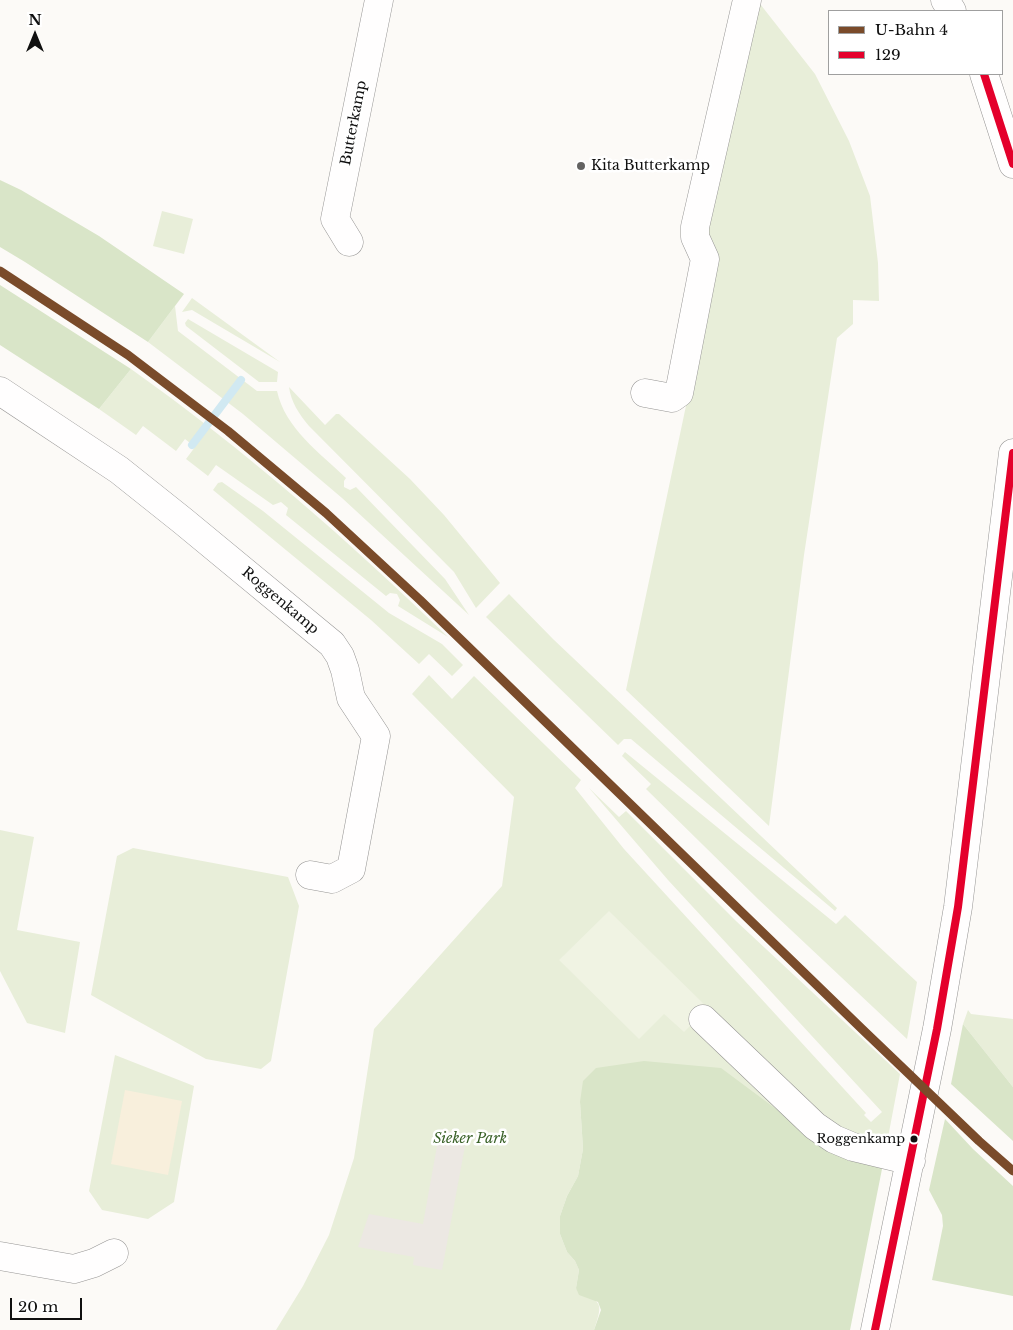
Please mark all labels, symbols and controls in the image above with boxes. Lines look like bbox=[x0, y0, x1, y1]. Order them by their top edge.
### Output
north arrow bbox=[10, 10, 60, 60]
legend bbox=[828, 10, 1003, 75]
text: N bbox=[28, 11, 42, 29]
text: U-Bahn 4 bbox=[875, 20, 948, 39]
text: 129 bbox=[875, 45, 901, 64]
street label: Butterkamp bbox=[338, 79, 370, 167]
place label: Kita Butterkamp bbox=[591, 158, 710, 174]
marker: Kita Butterkamp bbox=[575, 160, 587, 172]
street label: Roggenkamp bbox=[238, 564, 322, 638]
park label: Sieker Park bbox=[433, 1131, 507, 1147]
place label: Roggenkamp bbox=[816, 1131, 905, 1147]
marker: Roggenkamp bbox=[909, 1134, 919, 1144]
scale bar bbox=[12, 1288, 85, 1320]
text: 20 m bbox=[18, 1297, 58, 1316]

